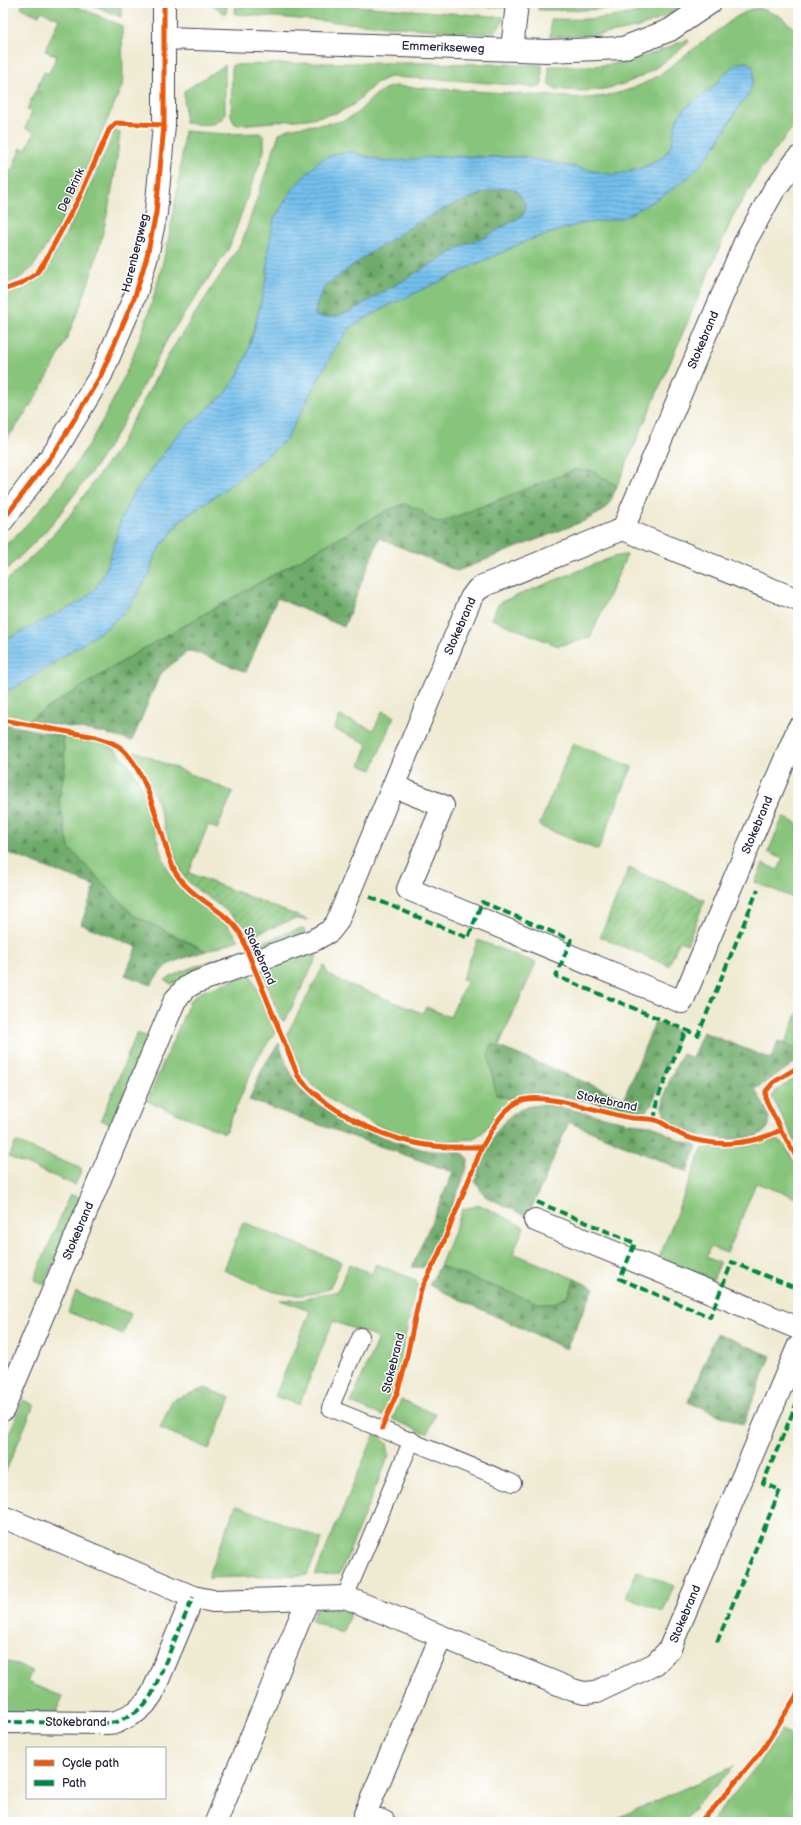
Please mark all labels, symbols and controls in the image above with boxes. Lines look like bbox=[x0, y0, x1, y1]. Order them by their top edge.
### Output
street label: Emmerikseweg bbox=[401, 39, 485, 56]
street label: De Brink bbox=[55, 166, 88, 215]
street label: Harenbergweg bbox=[118, 212, 153, 294]
street label: Stokebrand bbox=[685, 309, 722, 371]
street label: Stokebrand bbox=[441, 595, 480, 657]
street label: Stokebrand bbox=[739, 794, 776, 856]
street label: Stokebrand bbox=[240, 925, 279, 987]
street label: Stokebrand bbox=[575, 1088, 639, 1115]
street label: Stokebrand bbox=[60, 1200, 97, 1262]
street label: Stokebrand bbox=[379, 1331, 408, 1395]
street label: Stokebrand bbox=[667, 1583, 704, 1645]
street label: Stokebrand bbox=[45, 1715, 107, 1730]
legend bbox=[26, 1747, 166, 1799]
text: Cycle path bbox=[62, 1756, 119, 1771]
text: Path bbox=[62, 1776, 87, 1791]

